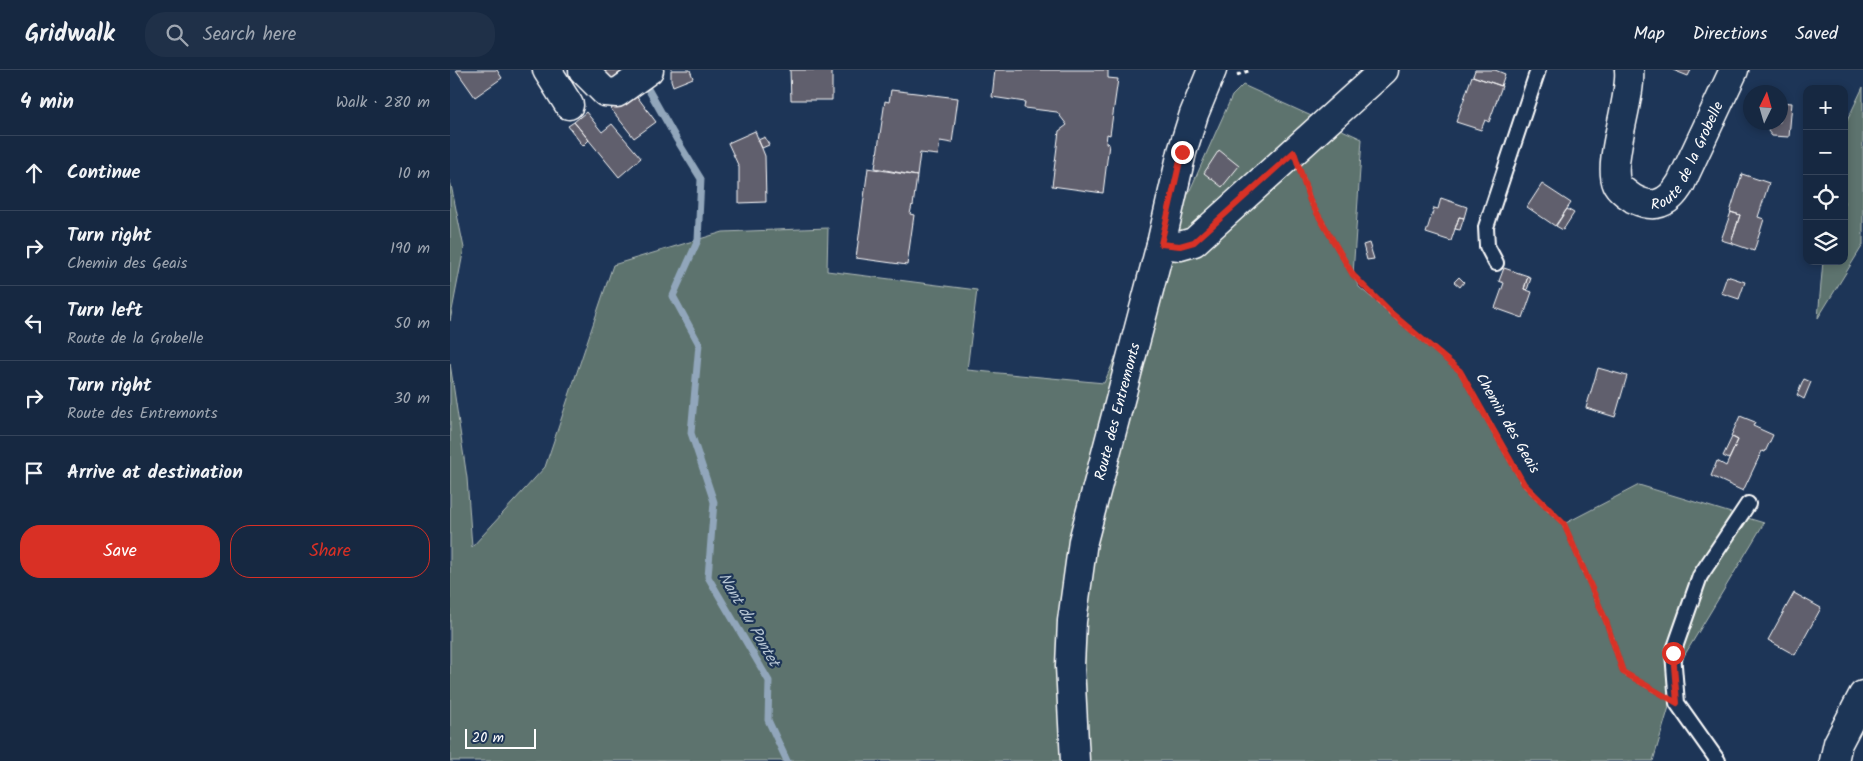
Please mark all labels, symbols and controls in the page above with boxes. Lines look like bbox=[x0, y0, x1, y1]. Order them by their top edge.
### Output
search box bbox=[145, 12, 495, 57]
text: Gridwalk bbox=[25, 15, 115, 54]
text: Search here bbox=[203, 20, 296, 50]
text: Map bbox=[1633, 20, 1665, 49]
text: Directions bbox=[1693, 20, 1767, 49]
text: Saved bbox=[1795, 20, 1838, 49]
icon: search bbox=[163, 21, 191, 49]
north arrow bbox=[1743, 85, 1788, 130]
map controls bbox=[1803, 85, 1848, 265]
button: + bbox=[1803, 85, 1848, 130]
text: 4 min bbox=[20, 86, 74, 119]
text: Walk · 280 m bbox=[336, 90, 430, 115]
street label: Route de la Grobelle bbox=[1650, 97, 1731, 217]
button: − bbox=[1803, 130, 1848, 175]
route end bbox=[1171, 141, 1194, 164]
text: Continue bbox=[67, 158, 140, 188]
icon: ahead bbox=[20, 159, 48, 187]
text: 10 m bbox=[398, 161, 430, 186]
button: locate bbox=[1803, 175, 1848, 220]
button: layers bbox=[1803, 220, 1848, 265]
text: Turn right bbox=[67, 221, 152, 251]
icon: right bbox=[20, 234, 48, 262]
text: 190 m bbox=[390, 236, 430, 261]
text: Chemin des Geais bbox=[67, 251, 187, 276]
text: Turn left bbox=[67, 296, 142, 326]
icon: left bbox=[20, 309, 48, 337]
text: 50 m bbox=[394, 311, 430, 336]
text: Route de la Grobelle bbox=[67, 326, 204, 351]
street label: Route des Entremonts bbox=[1088, 340, 1148, 483]
street label: Chemin des Geais bbox=[1469, 369, 1546, 479]
text: Turn right bbox=[67, 371, 152, 401]
icon: right bbox=[20, 384, 48, 412]
text: 30 m bbox=[394, 386, 430, 411]
text: Route des Entremonts bbox=[67, 401, 218, 426]
text: Arrive at destination bbox=[67, 458, 243, 488]
icon: arrive bbox=[20, 459, 48, 487]
button: Save bbox=[20, 525, 220, 578]
button: Share bbox=[230, 525, 430, 578]
water label: Nant du Pontet bbox=[711, 568, 787, 674]
route start bbox=[1662, 642, 1685, 665]
scale bar bbox=[465, 726, 536, 749]
text: 20 m bbox=[472, 727, 504, 749]

